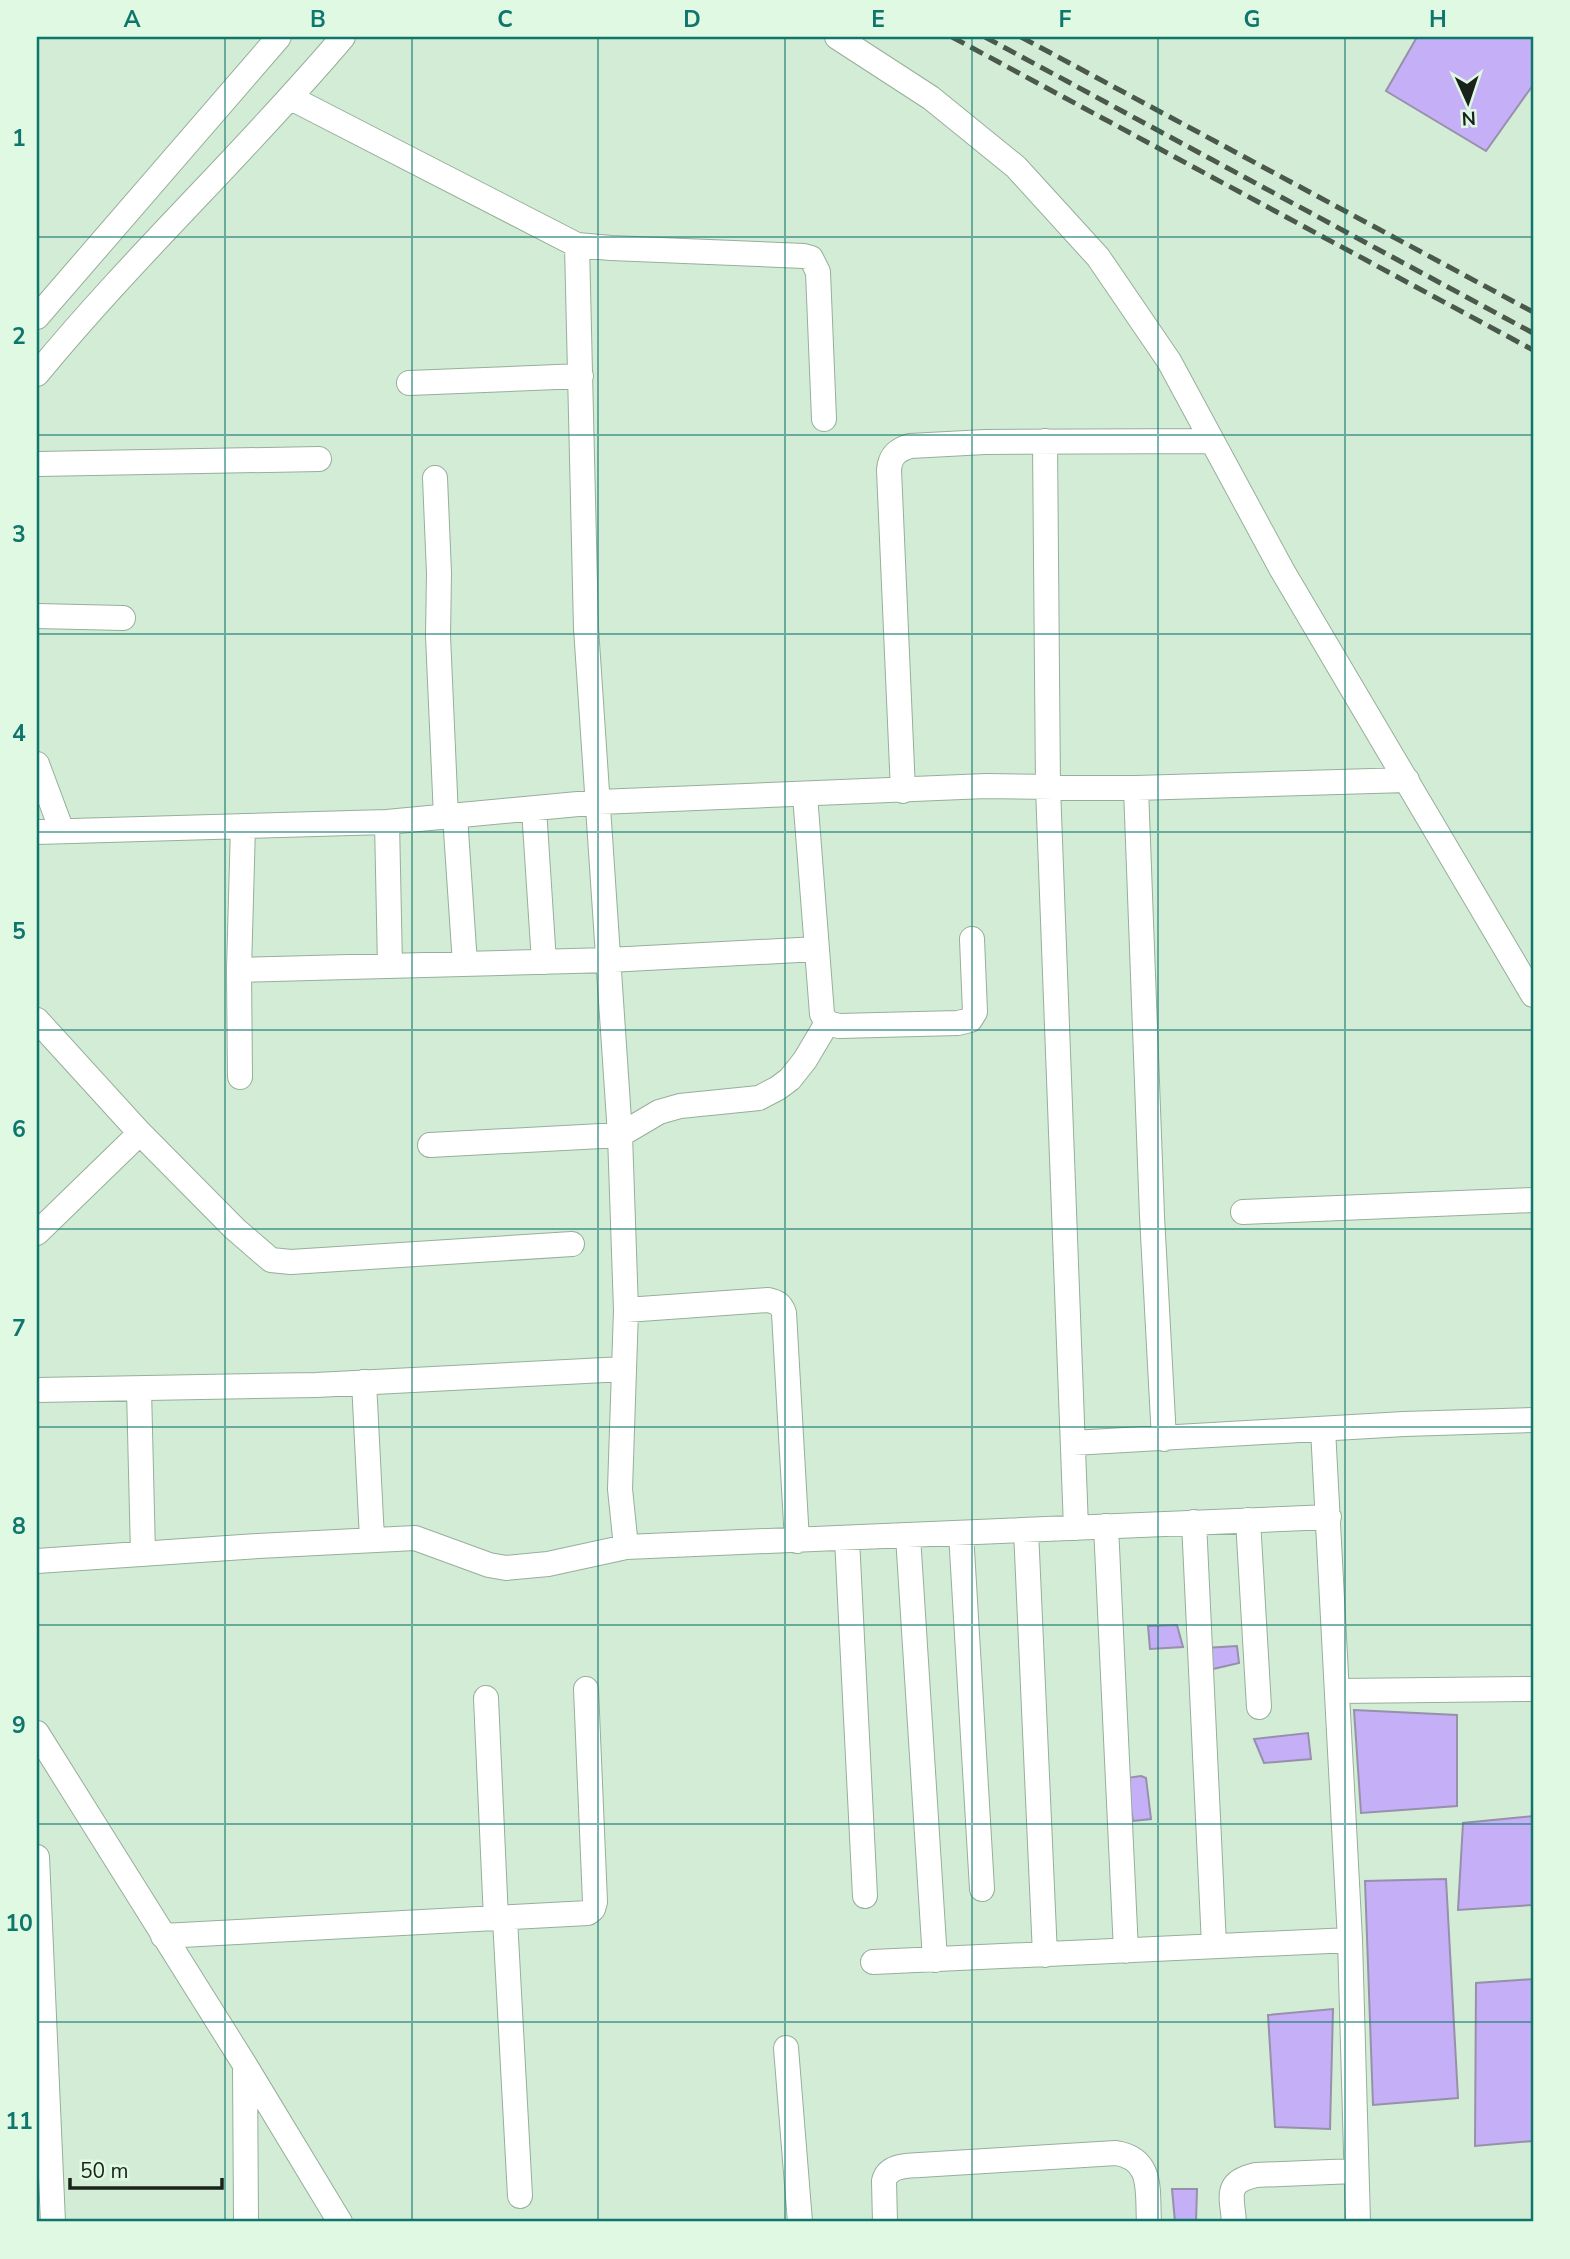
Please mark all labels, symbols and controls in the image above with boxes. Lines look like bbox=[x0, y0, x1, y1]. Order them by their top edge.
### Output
text: A bbox=[123, 4, 141, 35]
text: B bbox=[310, 4, 326, 35]
text: C bbox=[497, 4, 513, 35]
text: D bbox=[683, 4, 701, 35]
text: E bbox=[871, 4, 885, 35]
text: F bbox=[1059, 4, 1072, 35]
text: G bbox=[1244, 4, 1260, 35]
text: H bbox=[1429, 4, 1447, 35]
north arrow bbox=[1434, 66, 1504, 136]
text: N bbox=[1461, 105, 1477, 131]
text: 1 bbox=[12, 123, 26, 154]
text: 2 bbox=[12, 321, 26, 352]
text: 3 bbox=[12, 519, 26, 550]
text: 4 bbox=[12, 718, 26, 749]
text: 5 bbox=[12, 916, 26, 947]
text: 6 bbox=[12, 1114, 26, 1145]
text: 7 bbox=[12, 1313, 26, 1344]
text: 8 bbox=[12, 1511, 26, 1542]
text: 9 bbox=[12, 1710, 26, 1741]
text: 10 bbox=[5, 1908, 33, 1939]
text: 11 bbox=[5, 2106, 33, 2137]
scale bar bbox=[70, 2147, 222, 2191]
text: 50 m bbox=[80, 2157, 129, 2185]

